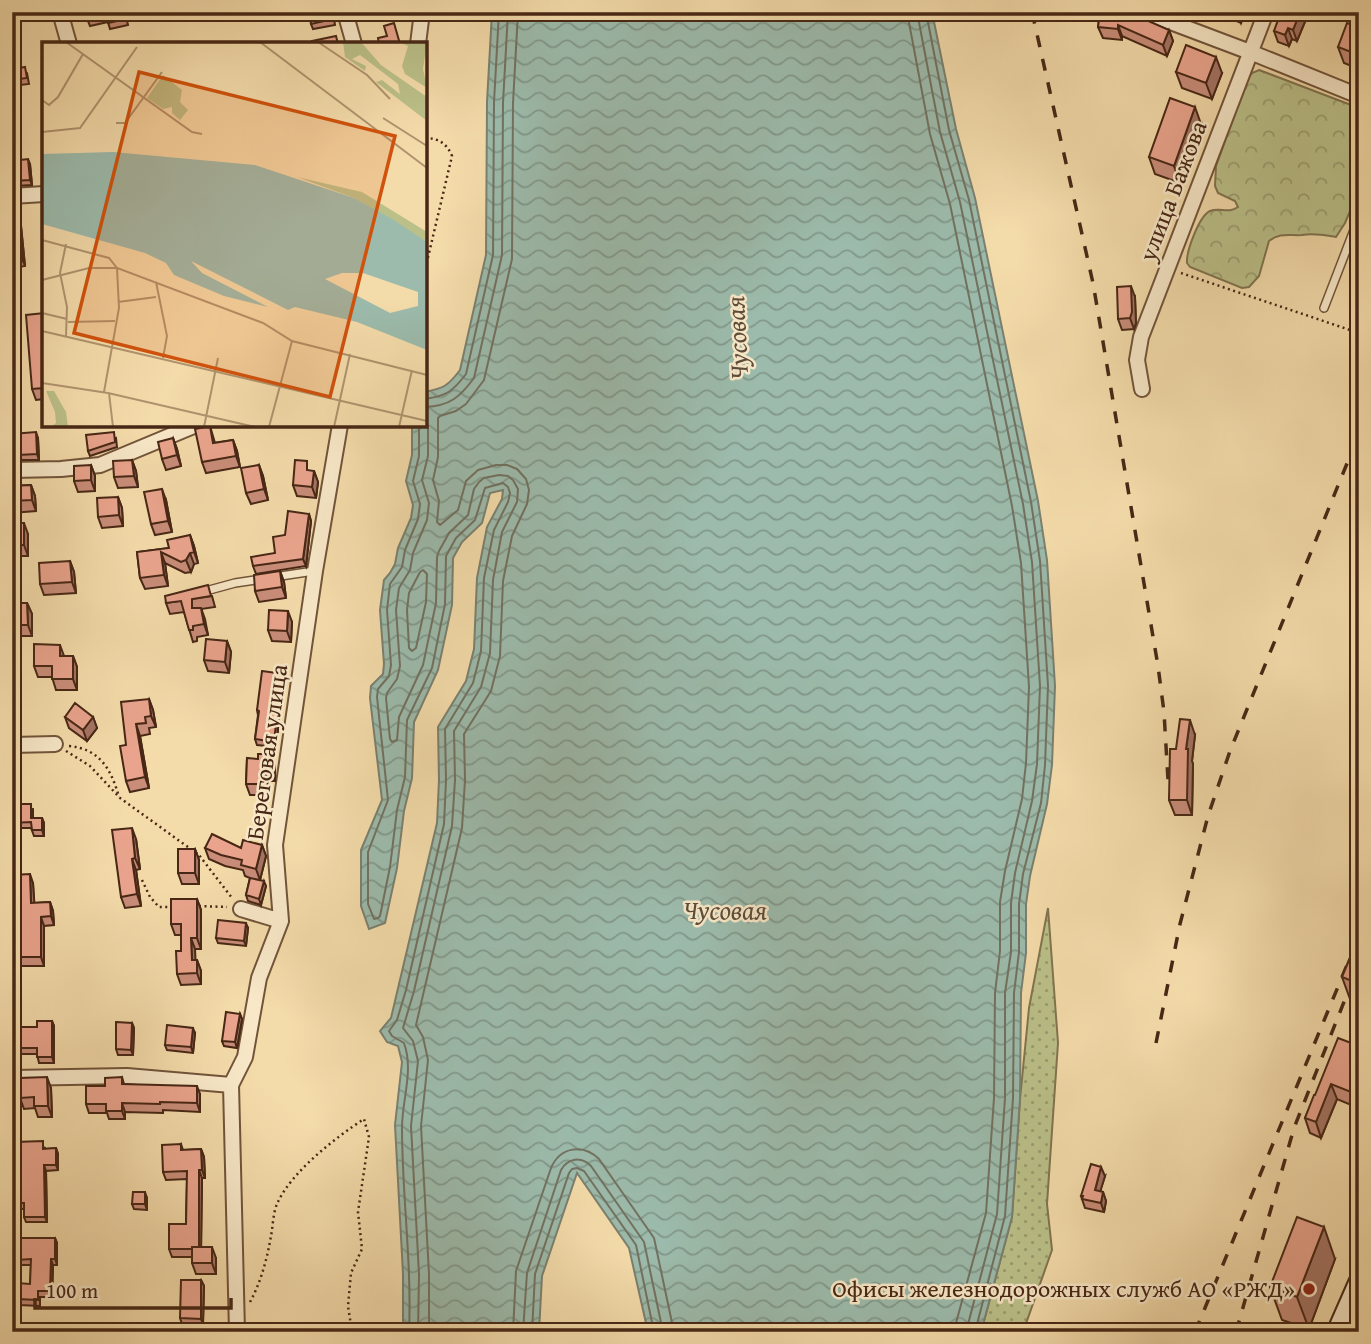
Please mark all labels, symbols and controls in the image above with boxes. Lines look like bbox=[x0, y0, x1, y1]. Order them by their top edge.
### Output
inset map bbox=[42, 42, 427, 427]
street label: улица Бажова bbox=[1129, 115, 1216, 267]
water label: Чусовая bbox=[715, 295, 758, 381]
street label: Береговая улица bbox=[237, 661, 296, 842]
water label: Чусовая bbox=[683, 890, 767, 929]
scale bar bbox=[35, 1267, 231, 1311]
place label: Офисы железнодорожных служб АО «РЖД» bbox=[832, 1271, 1295, 1306]
text: 100 m bbox=[46, 1275, 98, 1306]
marker: Офисы железнодорожных служб АО «РЖД» bbox=[1301, 1281, 1317, 1297]

